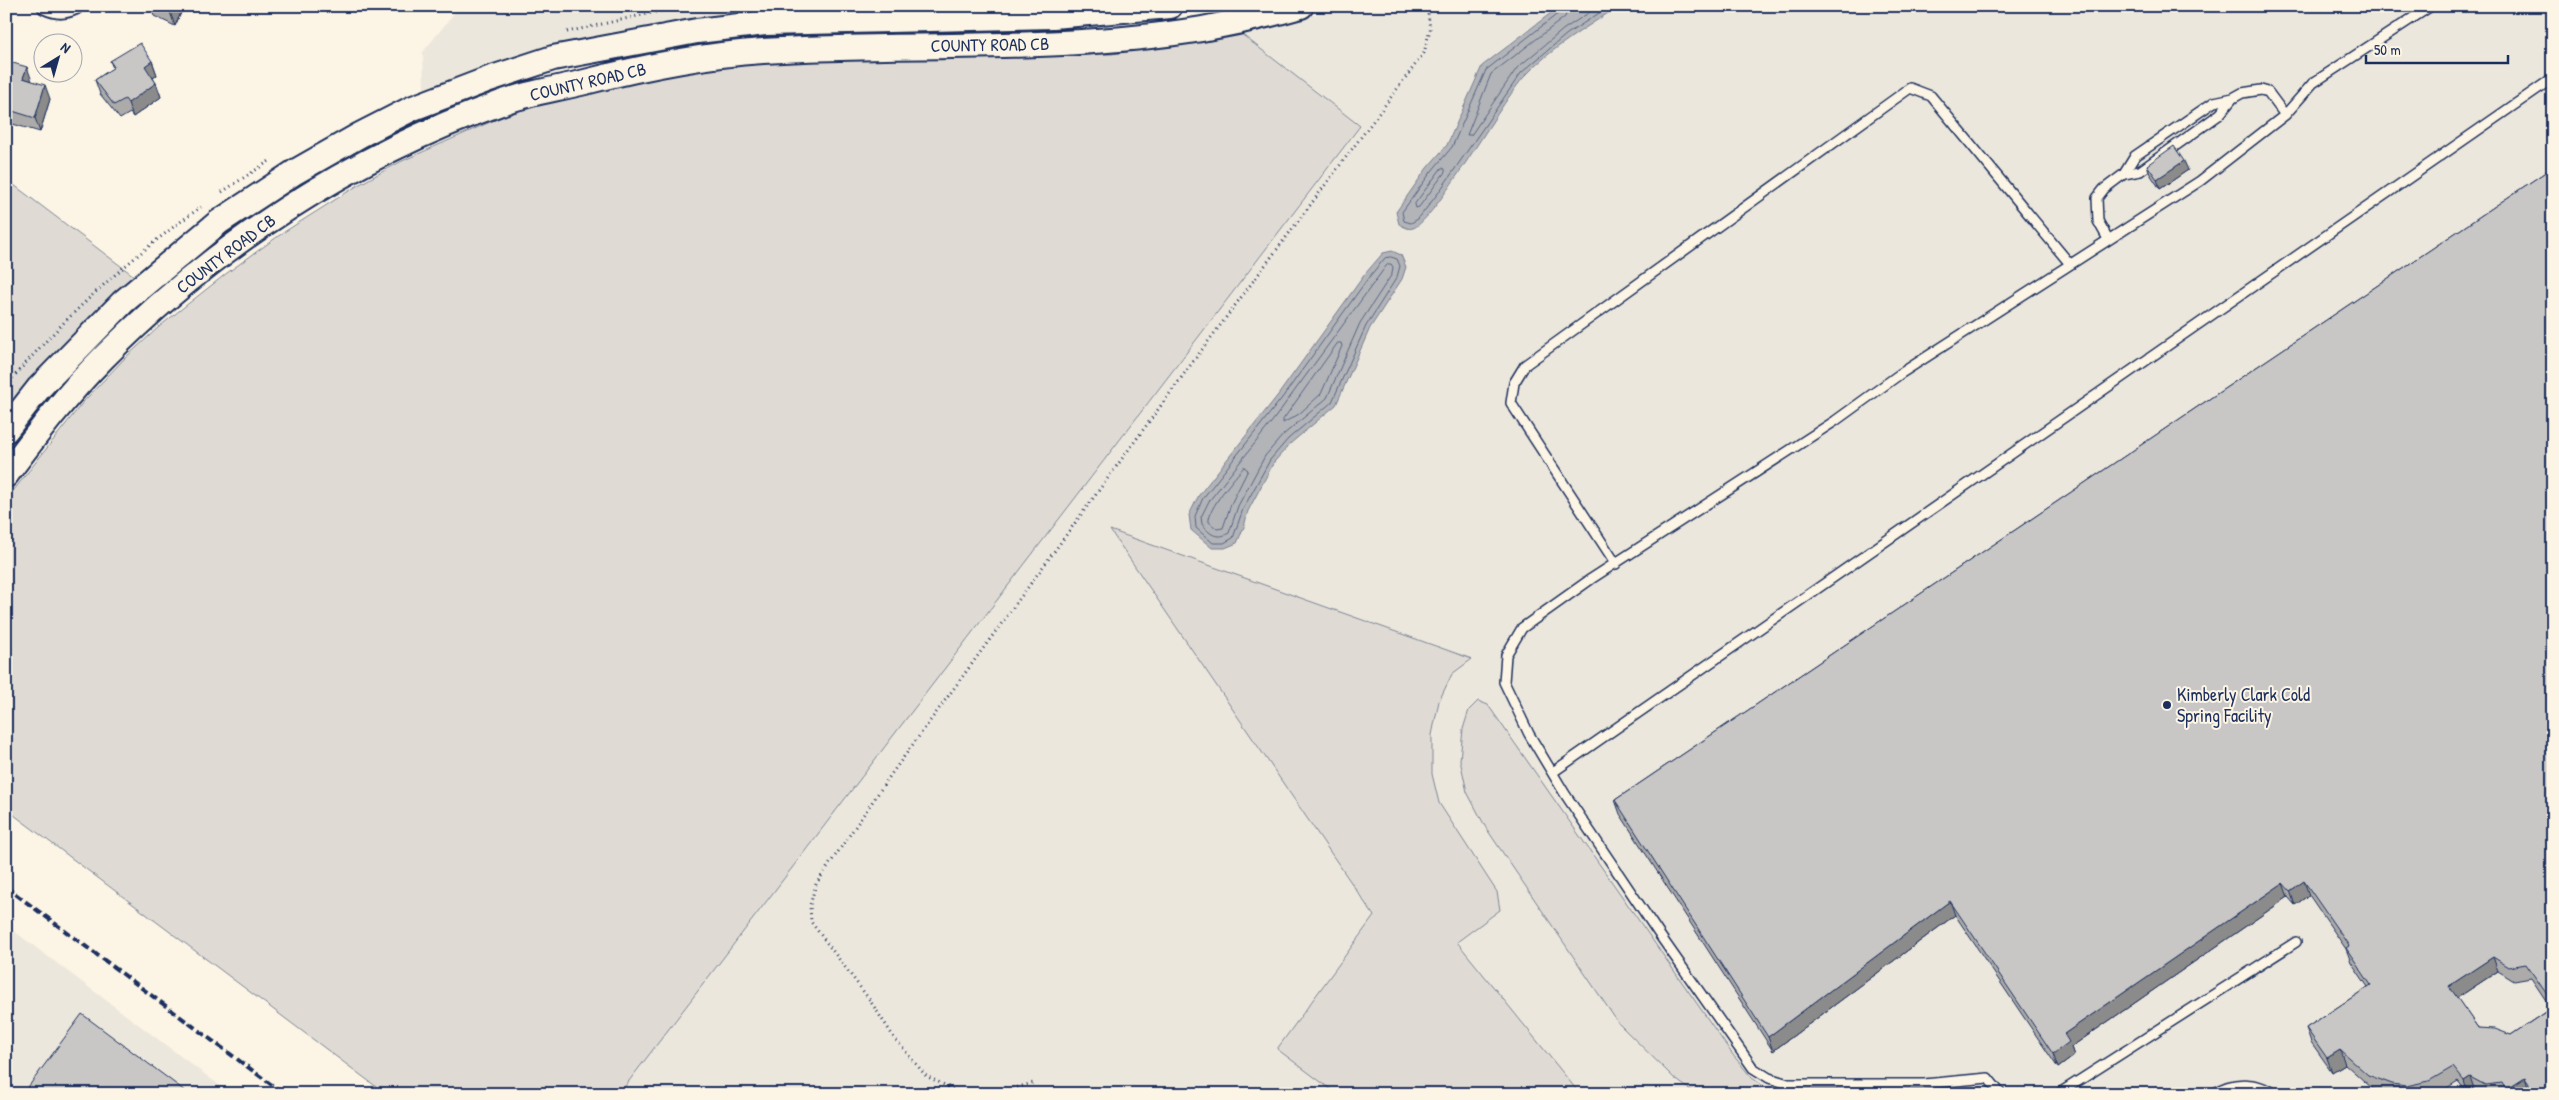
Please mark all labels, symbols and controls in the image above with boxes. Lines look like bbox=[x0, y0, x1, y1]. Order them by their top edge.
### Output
street label: COUNTY ROAD CB bbox=[931, 31, 1049, 58]
north arrow bbox=[32, 32, 82, 82]
scale bar bbox=[2366, 32, 2509, 64]
text: N bbox=[57, 37, 75, 57]
text: 50 m bbox=[2374, 39, 2401, 60]
street label: COUNTY ROAD CB bbox=[527, 56, 648, 107]
street label: COUNTY ROAD CB bbox=[171, 208, 281, 299]
place label: Kimberly Clark Cold Spring Facility bbox=[2177, 682, 2310, 728]
marker: Kimberly Clark Cold Spring Facility bbox=[2161, 699, 2173, 711]

